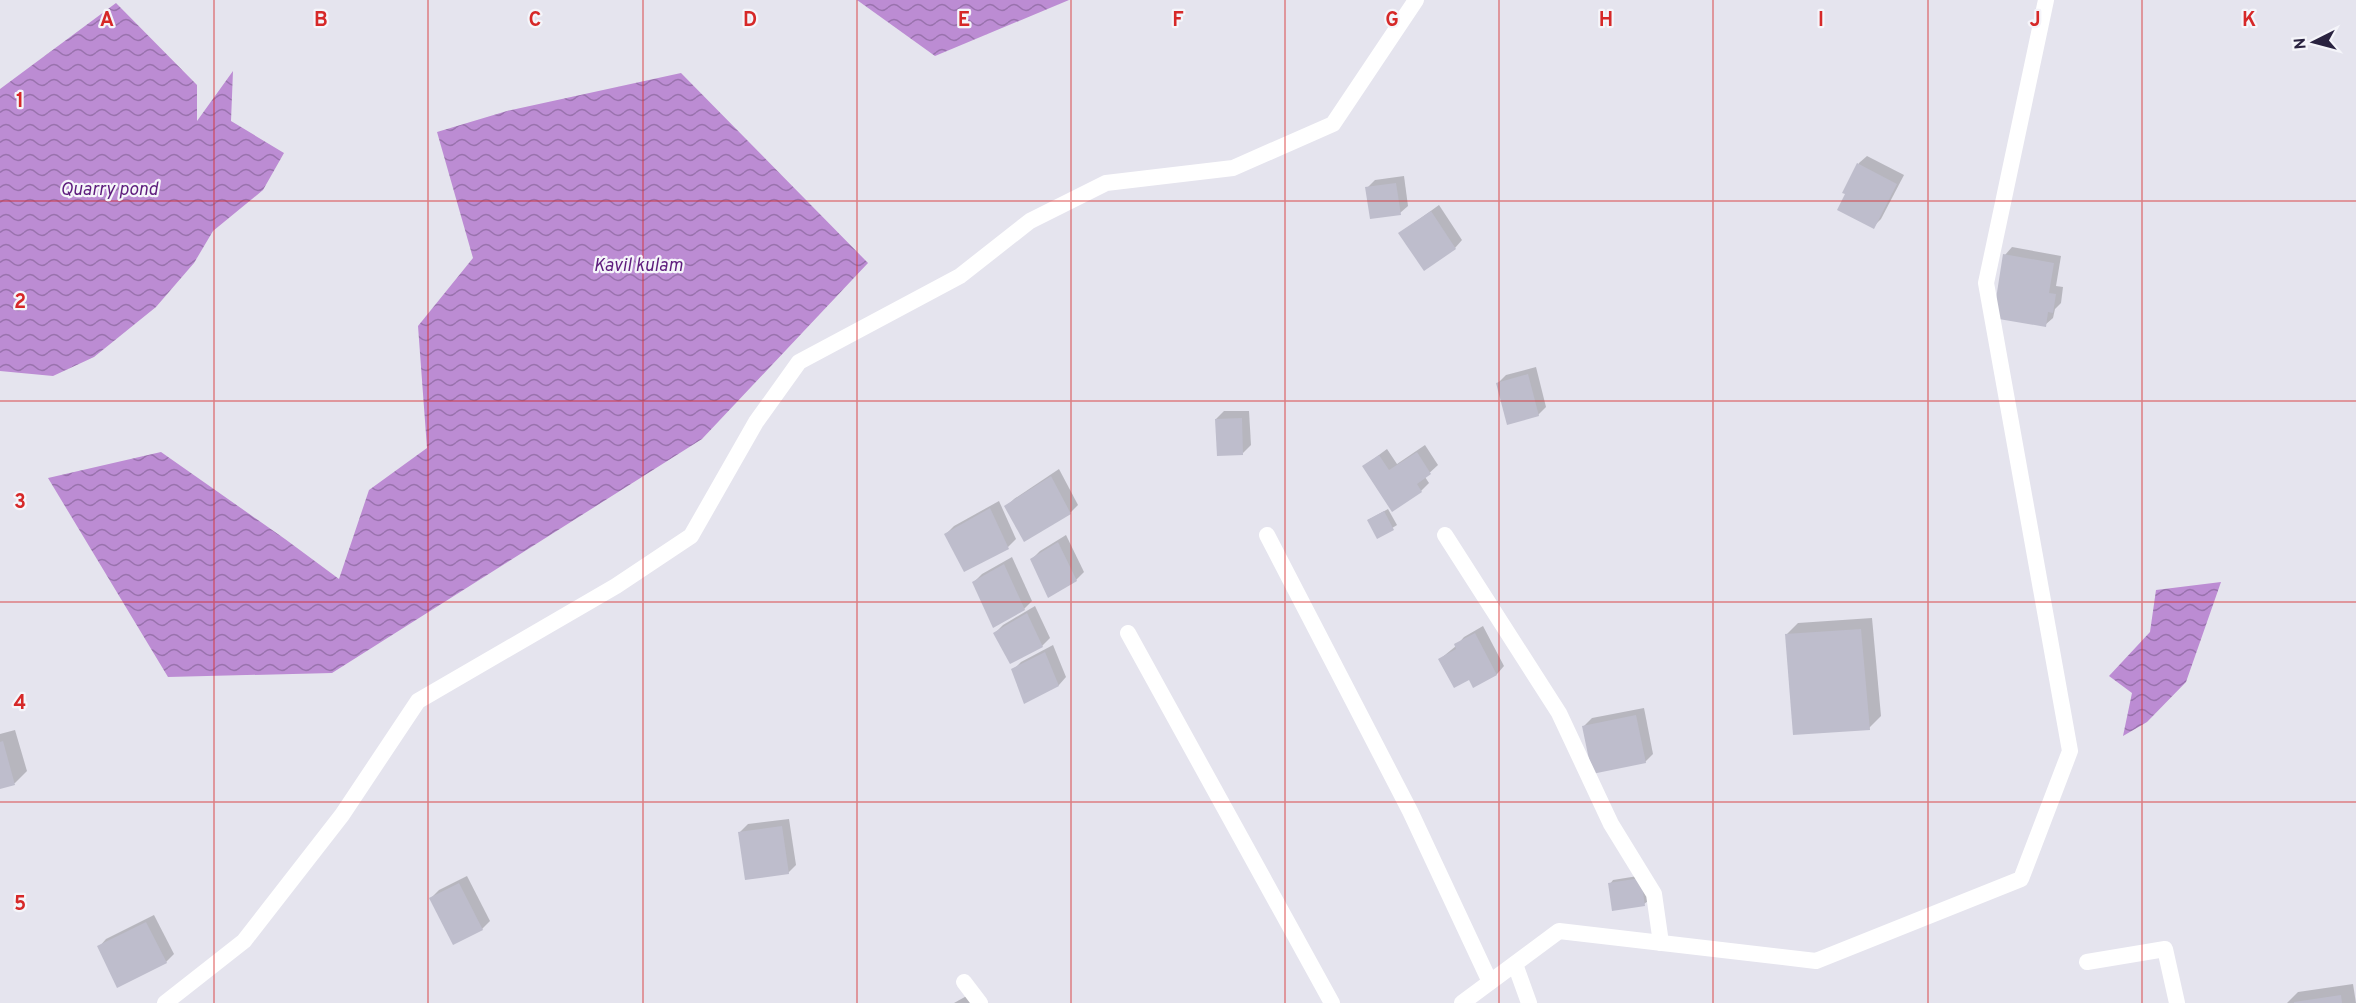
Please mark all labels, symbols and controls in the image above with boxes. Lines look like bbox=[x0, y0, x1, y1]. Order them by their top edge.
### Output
text: A bbox=[100, 8, 114, 34]
text: B bbox=[314, 8, 328, 34]
text: C bbox=[529, 8, 541, 34]
text: D bbox=[743, 8, 757, 34]
text: E bbox=[958, 8, 970, 34]
text: F bbox=[1172, 8, 1184, 34]
text: G bbox=[1385, 8, 1399, 34]
text: H bbox=[1599, 8, 1613, 34]
text: I bbox=[1818, 8, 1824, 34]
text: J bbox=[2029, 8, 2041, 34]
text: K bbox=[2242, 8, 2256, 34]
north arrow bbox=[2284, 12, 2344, 72]
text: N bbox=[2291, 37, 2312, 50]
text: 1 bbox=[16, 89, 24, 115]
water label: Quarry pond bbox=[60, 179, 159, 202]
water label: Kavil kulam bbox=[593, 255, 683, 278]
text: 2 bbox=[14, 290, 26, 316]
text: 3 bbox=[14, 490, 26, 516]
text: 4 bbox=[14, 691, 26, 717]
text: 5 bbox=[14, 892, 26, 918]

